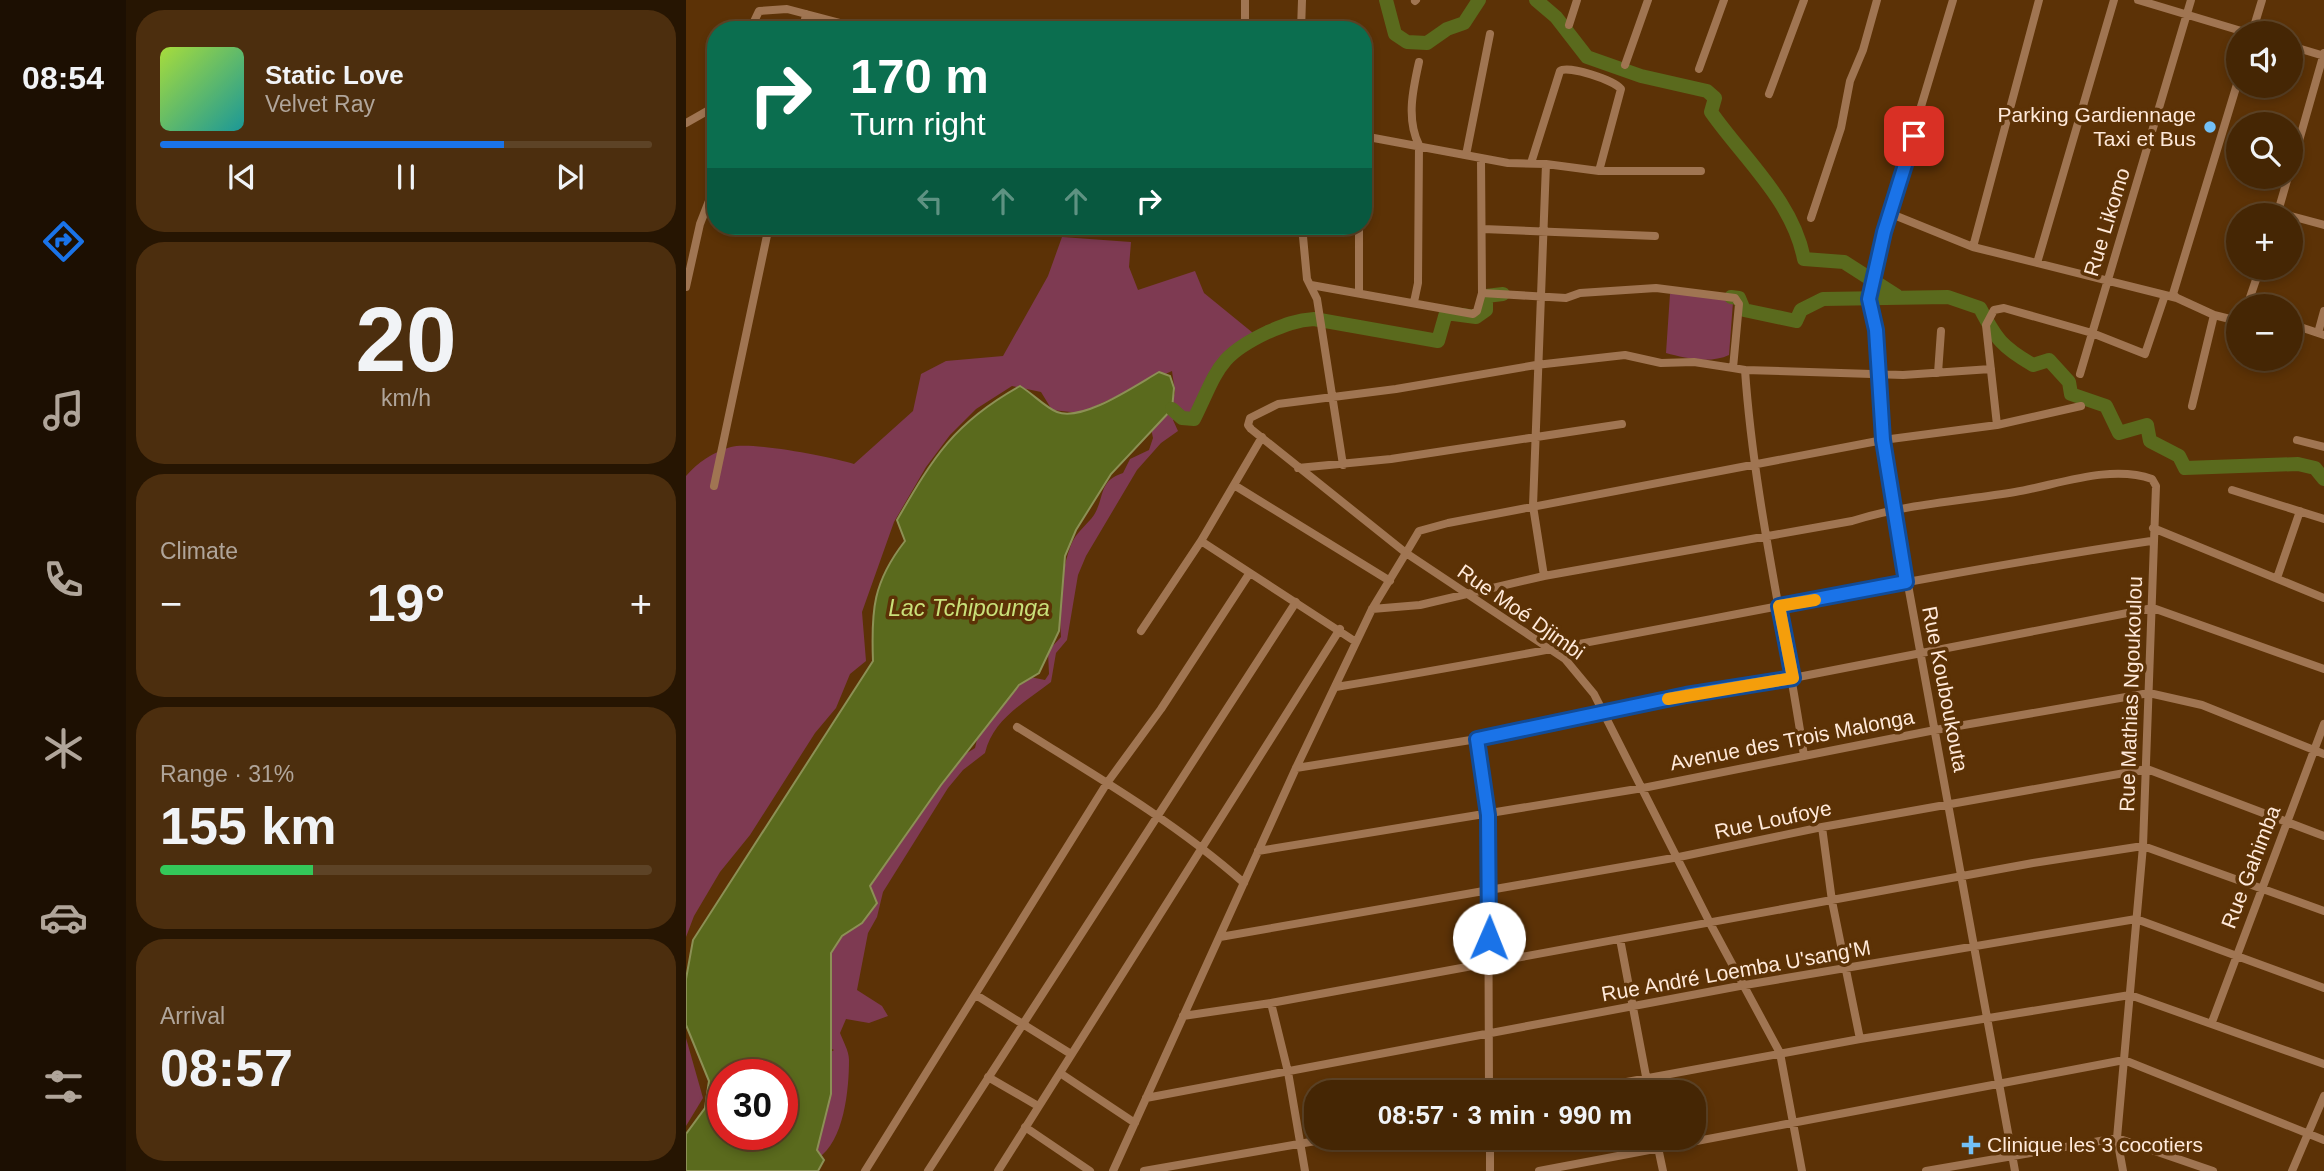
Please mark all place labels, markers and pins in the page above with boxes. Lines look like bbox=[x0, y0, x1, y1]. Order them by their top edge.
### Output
place label: Parking Gardiennage Taxi et Bus bbox=[1998, 103, 2196, 150]
pin bbox=[1884, 106, 1944, 166]
marker: Parking Gardiennage Taxi et Bus bbox=[2202, 119, 2218, 135]
place label: Clinique les 3 cocotiers bbox=[1987, 1133, 2203, 1156]
marker: Clinique les 3 cocotiers bbox=[1961, 1135, 1981, 1155]

